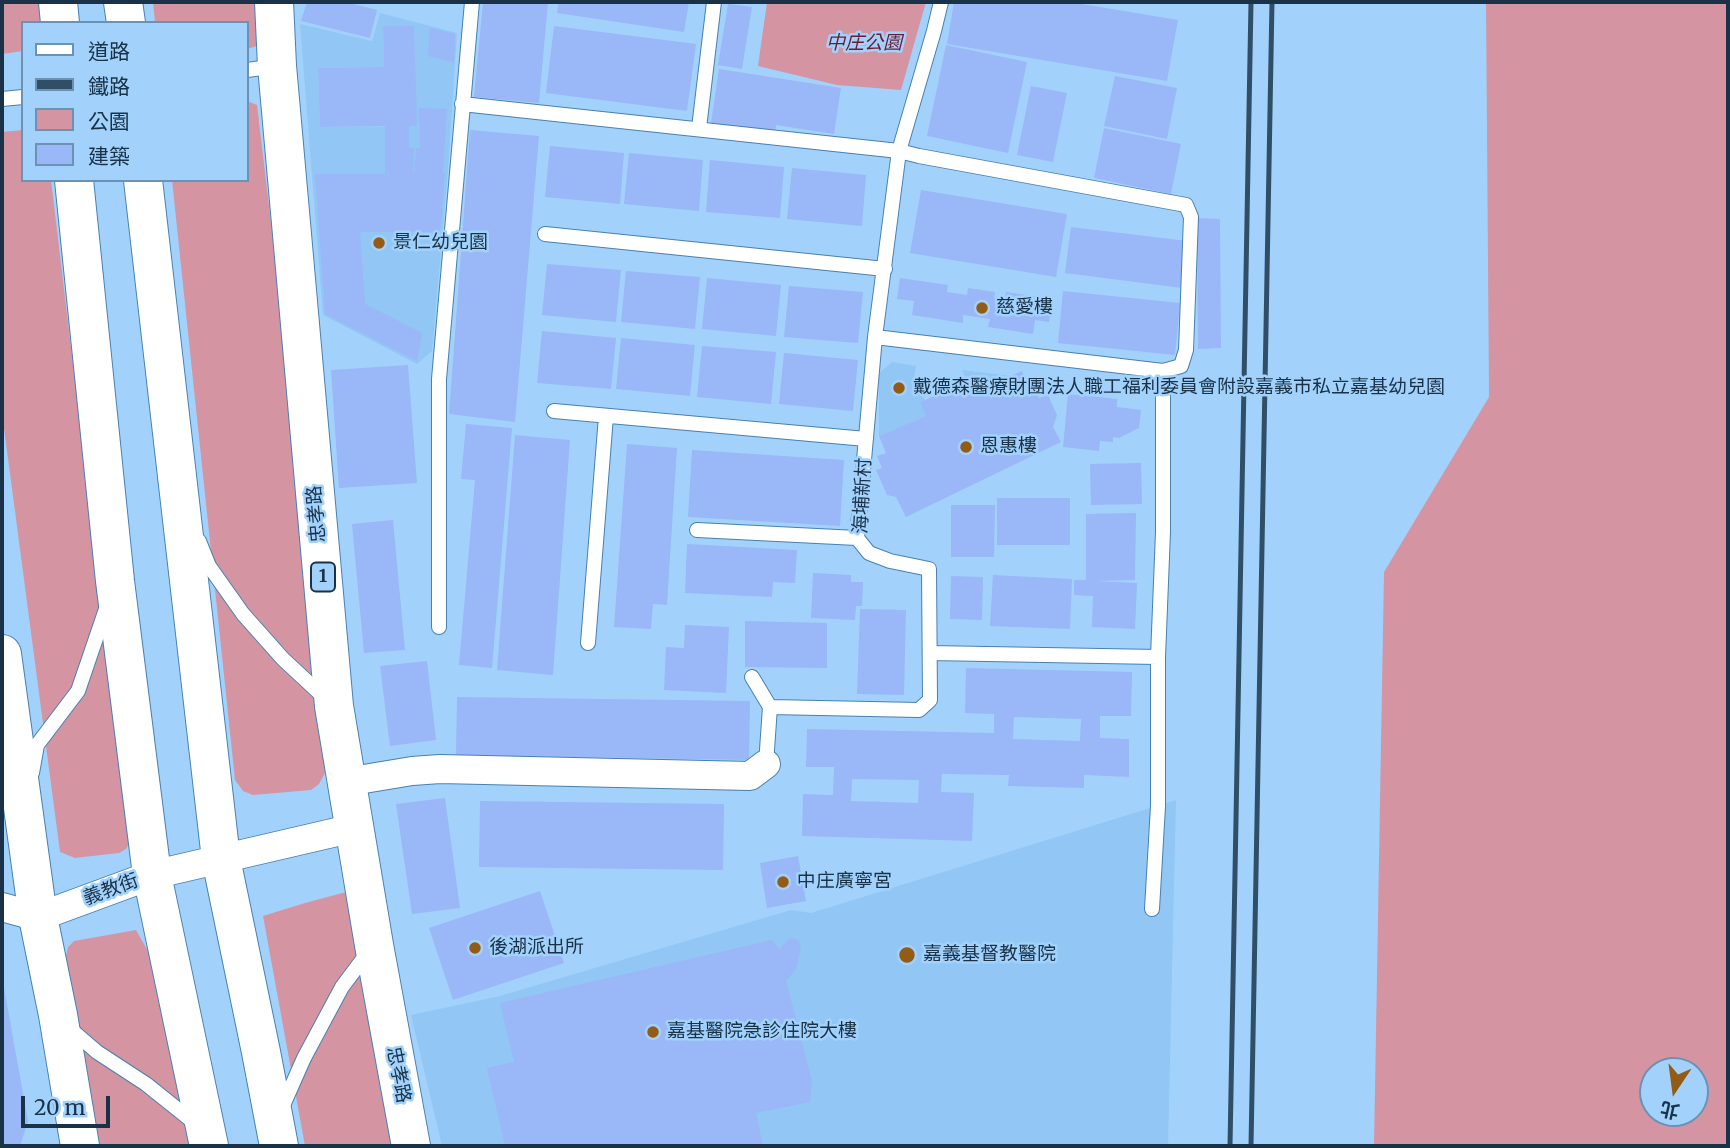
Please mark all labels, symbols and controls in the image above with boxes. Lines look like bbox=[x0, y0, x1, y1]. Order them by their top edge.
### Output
legend bbox=[21, 21, 248, 182]
park label: 中庄公園 bbox=[826, 33, 902, 55]
text: 道路 bbox=[88, 38, 130, 65]
text: 鐵路 bbox=[88, 73, 130, 100]
text: 公園 bbox=[88, 108, 130, 135]
text: 建築 bbox=[88, 143, 130, 170]
place label: 景仁幼兒園 bbox=[393, 232, 488, 254]
marker: 景仁幼兒園 bbox=[371, 235, 387, 251]
place label: 慈愛樓 bbox=[996, 297, 1053, 319]
marker: 慈愛樓 bbox=[974, 300, 990, 316]
place label: 戴德森醫療財團法人職工福利委員會附設嘉義市私立嘉基幼兒園 bbox=[913, 377, 1445, 399]
marker: 戴德森醫療財團法人職工福利委員會附設嘉義市私立嘉基幼兒園 bbox=[891, 380, 907, 396]
place label: 恩惠樓 bbox=[980, 436, 1037, 458]
marker: 恩惠樓 bbox=[958, 439, 974, 455]
street label: 海埔新村 bbox=[850, 457, 876, 535]
street label: 忠孝路 bbox=[303, 485, 331, 543]
road number: 1 bbox=[311, 562, 335, 592]
street label: 義教街 bbox=[80, 870, 142, 910]
place label: 中庄廣寧宮 bbox=[797, 871, 892, 893]
marker: 中庄廣寧宮 bbox=[775, 874, 791, 890]
place label: 後湖派出所 bbox=[489, 937, 584, 959]
marker: 後湖派出所 bbox=[467, 940, 483, 956]
place label: 嘉義基督教醫院 bbox=[923, 944, 1056, 966]
marker: 嘉義基督教醫院 bbox=[897, 945, 917, 965]
place label: 嘉基醫院急診住院大樓 bbox=[667, 1021, 857, 1043]
marker: 嘉基醫院急診住院大樓 bbox=[645, 1024, 661, 1040]
street label: 忠孝路 bbox=[381, 1045, 415, 1105]
north arrow bbox=[1639, 1057, 1709, 1127]
scale bar bbox=[24, 1082, 114, 1126]
text: 20 m bbox=[34, 1094, 85, 1121]
text: 北 bbox=[1658, 1097, 1682, 1124]

